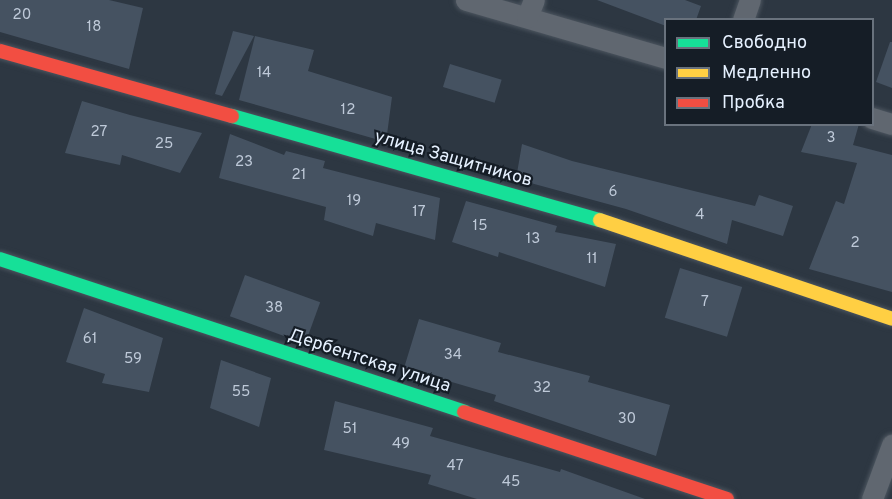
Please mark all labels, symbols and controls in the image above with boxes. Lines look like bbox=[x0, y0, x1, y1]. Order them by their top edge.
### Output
house number: 20 bbox=[13, 7, 31, 25]
legend bbox=[664, 18, 874, 126]
house number: 18 bbox=[87, 19, 101, 37]
text: Свободно bbox=[722, 32, 807, 55]
text: Медленно bbox=[722, 62, 811, 85]
house number: 14 bbox=[257, 65, 271, 83]
text: Пробка bbox=[722, 92, 785, 115]
house number: 12 bbox=[341, 102, 355, 120]
house number: 27 bbox=[91, 124, 107, 142]
street label: улица Защитников bbox=[372, 127, 534, 193]
house number: 3 bbox=[826, 130, 836, 148]
house number: 25 bbox=[155, 136, 173, 154]
house number: 23 bbox=[235, 154, 253, 172]
house number: 21 bbox=[292, 167, 306, 185]
house number: 6 bbox=[609, 184, 617, 202]
house number: 19 bbox=[347, 193, 361, 211]
house number: 17 bbox=[412, 204, 426, 222]
house number: 4 bbox=[695, 207, 705, 225]
house number: 15 bbox=[473, 218, 487, 236]
house number: 13 bbox=[526, 231, 540, 249]
house number: 2 bbox=[850, 235, 860, 253]
house number: 11 bbox=[586, 251, 598, 269]
house number: 7 bbox=[701, 294, 709, 312]
house number: 38 bbox=[265, 300, 283, 318]
street label: Дербентская улица bbox=[285, 326, 453, 398]
house number: 61 bbox=[83, 331, 97, 349]
house number: 34 bbox=[444, 347, 462, 365]
house number: 59 bbox=[124, 351, 142, 369]
house number: 32 bbox=[533, 380, 551, 398]
house number: 55 bbox=[232, 384, 250, 402]
house number: 30 bbox=[618, 411, 636, 429]
house number: 51 bbox=[343, 421, 357, 439]
house number: 49 bbox=[392, 436, 410, 454]
house number: 47 bbox=[447, 458, 463, 476]
house number: 45 bbox=[502, 474, 520, 492]

